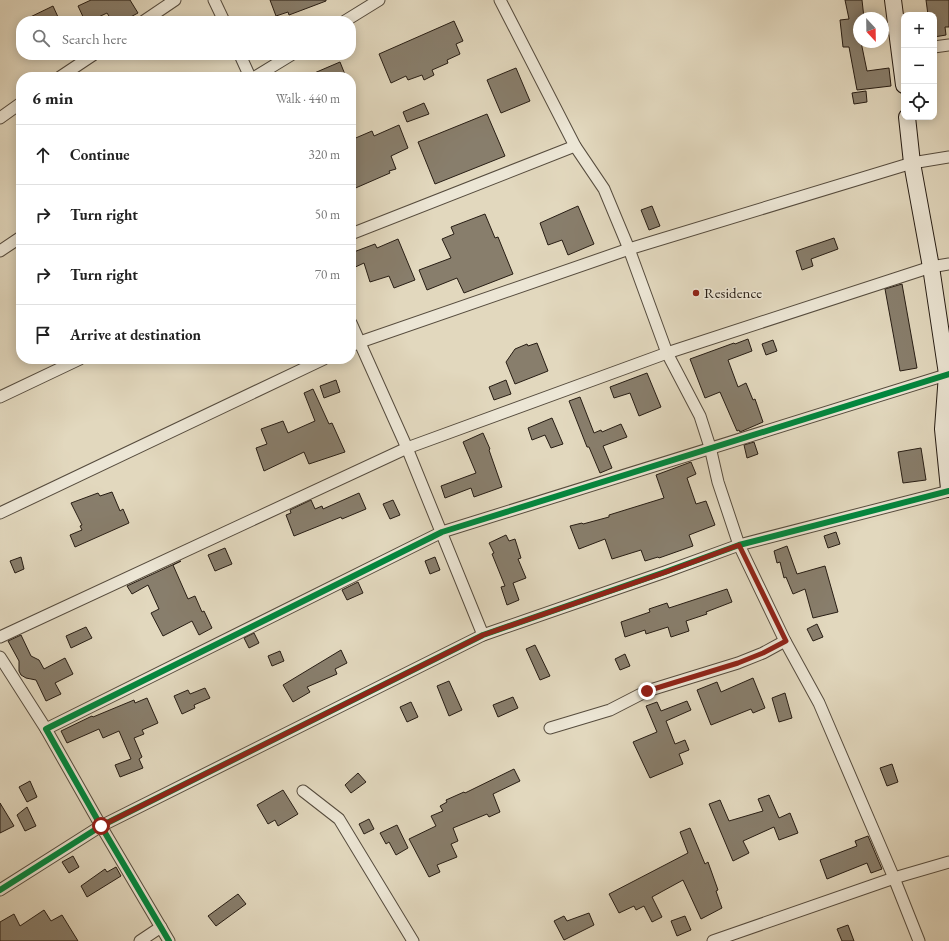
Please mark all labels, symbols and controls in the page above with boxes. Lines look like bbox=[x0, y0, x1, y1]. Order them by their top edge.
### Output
north arrow bbox=[853, 12, 889, 48]
map controls bbox=[901, 12, 937, 120]
button: + bbox=[901, 12, 937, 48]
search box bbox=[16, 16, 356, 60]
icon: search bbox=[30, 27, 52, 49]
text: Search here bbox=[62, 29, 127, 48]
button: − bbox=[901, 48, 937, 84]
button: locate bbox=[901, 84, 937, 120]
text: 6 min bbox=[32, 87, 73, 109]
text: Walk · 440 m bbox=[276, 90, 340, 107]
icon: ahead bbox=[32, 144, 54, 166]
text: Continue bbox=[70, 145, 130, 164]
text: 320 m bbox=[309, 146, 340, 163]
icon: right bbox=[32, 204, 54, 226]
text: Turn right bbox=[70, 205, 138, 224]
text: 50 m bbox=[315, 206, 340, 223]
icon: right bbox=[32, 264, 54, 286]
text: Turn right bbox=[70, 265, 138, 284]
text: 70 m bbox=[315, 266, 340, 283]
place label: Residence bbox=[704, 283, 762, 302]
marker: Residence bbox=[691, 288, 701, 298]
icon: arrive bbox=[32, 324, 54, 346]
text: Arrive at destination bbox=[70, 325, 201, 344]
route end bbox=[638, 682, 656, 700]
route start bbox=[92, 817, 110, 835]

